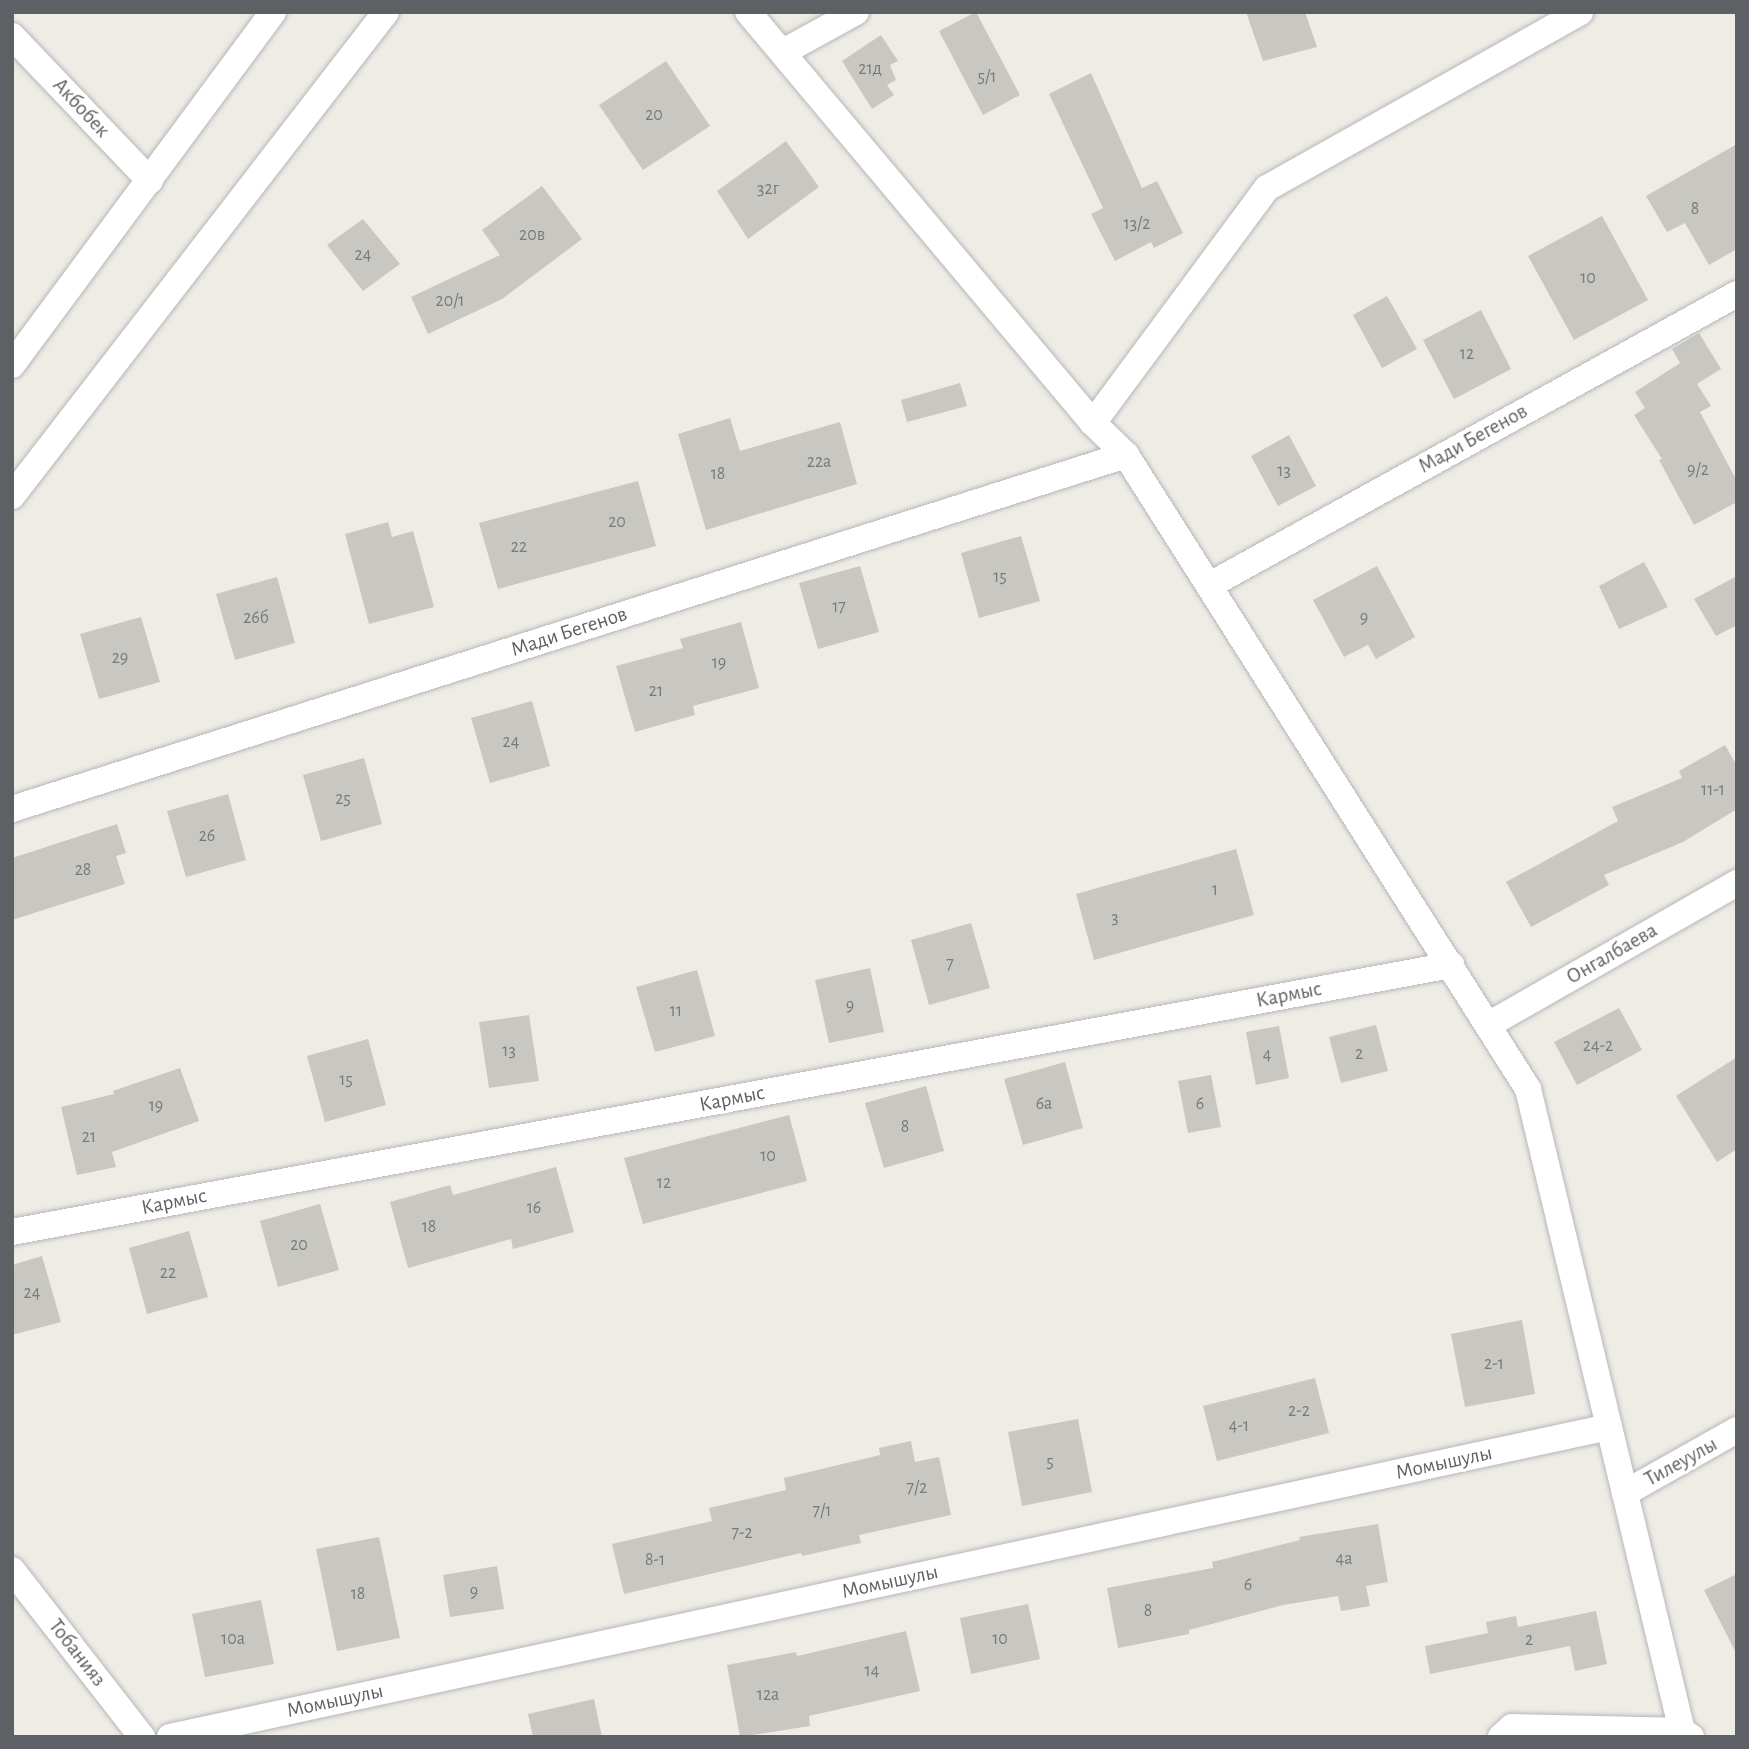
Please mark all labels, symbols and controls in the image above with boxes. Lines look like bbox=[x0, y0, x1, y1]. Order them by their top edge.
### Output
house number: 21д bbox=[858, 58, 882, 80]
house number: 5/1 bbox=[978, 66, 996, 88]
street label: Акбобек bbox=[47, 73, 115, 143]
house number: 20 bbox=[645, 104, 663, 126]
house number: 32г bbox=[757, 178, 779, 200]
house number: 8 bbox=[1691, 198, 1699, 220]
house number: 13/2 bbox=[1124, 213, 1150, 235]
house number: 20в bbox=[519, 224, 545, 246]
house number: 24 bbox=[355, 244, 371, 266]
house number: 10 bbox=[1580, 267, 1596, 289]
house number: 20/1 bbox=[435, 290, 465, 312]
house number: 12 bbox=[1460, 343, 1474, 365]
street label: Мади Бегенов bbox=[1414, 399, 1532, 479]
house number: 22а bbox=[807, 451, 831, 473]
house number: 9/2 bbox=[1687, 459, 1709, 481]
house number: 13 bbox=[1277, 460, 1291, 482]
house number: 18 bbox=[711, 463, 725, 485]
house number: 20 bbox=[608, 511, 626, 533]
house number: 22 bbox=[511, 536, 527, 558]
house number: 15 bbox=[993, 566, 1007, 588]
house number: 17 bbox=[832, 596, 846, 618]
street label: Мади Бегенов bbox=[508, 601, 630, 663]
house number: 26б bbox=[243, 607, 269, 629]
house number: 9 bbox=[1360, 607, 1368, 629]
house number: 29 bbox=[112, 647, 128, 669]
house number: 19 bbox=[712, 652, 726, 674]
house number: 21 bbox=[649, 680, 663, 702]
house number: 24 bbox=[503, 731, 519, 753]
house number: 11-1 bbox=[1701, 779, 1725, 801]
house number: 25 bbox=[335, 788, 351, 810]
house number: 26 bbox=[199, 825, 215, 847]
house number: 28 bbox=[75, 859, 91, 881]
house number: 1 bbox=[1212, 879, 1218, 901]
house number: 3 bbox=[1111, 907, 1119, 929]
street label: Онгалбаева bbox=[1562, 918, 1662, 990]
house number: 7 bbox=[946, 953, 954, 975]
street label: Кармыс bbox=[1254, 976, 1324, 1014]
house number: 9 bbox=[846, 995, 854, 1017]
house number: 11 bbox=[670, 1000, 682, 1022]
house number: 24-2 bbox=[1583, 1035, 1613, 1057]
house number: 13 bbox=[502, 1040, 516, 1062]
house number: 2 bbox=[1355, 1043, 1363, 1065]
house number: 4 bbox=[1263, 1044, 1271, 1066]
house number: 15 bbox=[339, 1069, 353, 1091]
street label: Кармыс bbox=[697, 1080, 767, 1118]
house number: 6а bbox=[1036, 1093, 1052, 1115]
house number: 6 bbox=[1196, 1093, 1204, 1115]
house number: 19 bbox=[149, 1095, 163, 1117]
house number: 8 bbox=[901, 1116, 909, 1138]
house number: 21 bbox=[82, 1126, 96, 1148]
house number: 10 bbox=[760, 1145, 776, 1167]
house number: 12 bbox=[657, 1172, 671, 1194]
street label: Кармыс bbox=[139, 1183, 209, 1221]
house number: 16 bbox=[527, 1197, 541, 1219]
house number: 18 bbox=[422, 1216, 436, 1238]
house number: 20 bbox=[290, 1234, 308, 1256]
house number: 22 bbox=[160, 1262, 176, 1284]
house number: 24 bbox=[24, 1282, 40, 1304]
house number: 2-1 bbox=[1484, 1353, 1504, 1375]
house number: 2-2 bbox=[1288, 1400, 1310, 1422]
house number: 4-1 bbox=[1229, 1415, 1249, 1437]
street label: Тилеуулы bbox=[1640, 1432, 1722, 1492]
street label: Момышулы bbox=[1393, 1440, 1495, 1486]
house number: 5 bbox=[1046, 1451, 1054, 1473]
house number: 7/2 bbox=[907, 1477, 927, 1499]
house number: 7/1 bbox=[813, 1500, 831, 1522]
house number: 7-2 bbox=[731, 1522, 753, 1544]
house number: 4а bbox=[1336, 1548, 1352, 1570]
house number: 8-1 bbox=[645, 1549, 665, 1571]
street label: Момышулы bbox=[839, 1559, 941, 1605]
house number: 6 bbox=[1244, 1574, 1252, 1596]
house number: 9 bbox=[470, 1581, 478, 1603]
house number: 18 bbox=[351, 1583, 365, 1605]
house number: 8 bbox=[1144, 1600, 1152, 1622]
street label: Тобанияз bbox=[43, 1614, 111, 1692]
house number: 10а bbox=[221, 1628, 245, 1650]
house number: 10 bbox=[992, 1628, 1008, 1650]
house number: 2 bbox=[1525, 1629, 1533, 1651]
house number: 14 bbox=[865, 1660, 879, 1682]
street label: Момышулы bbox=[284, 1678, 386, 1724]
house number: 12а bbox=[757, 1684, 779, 1706]

